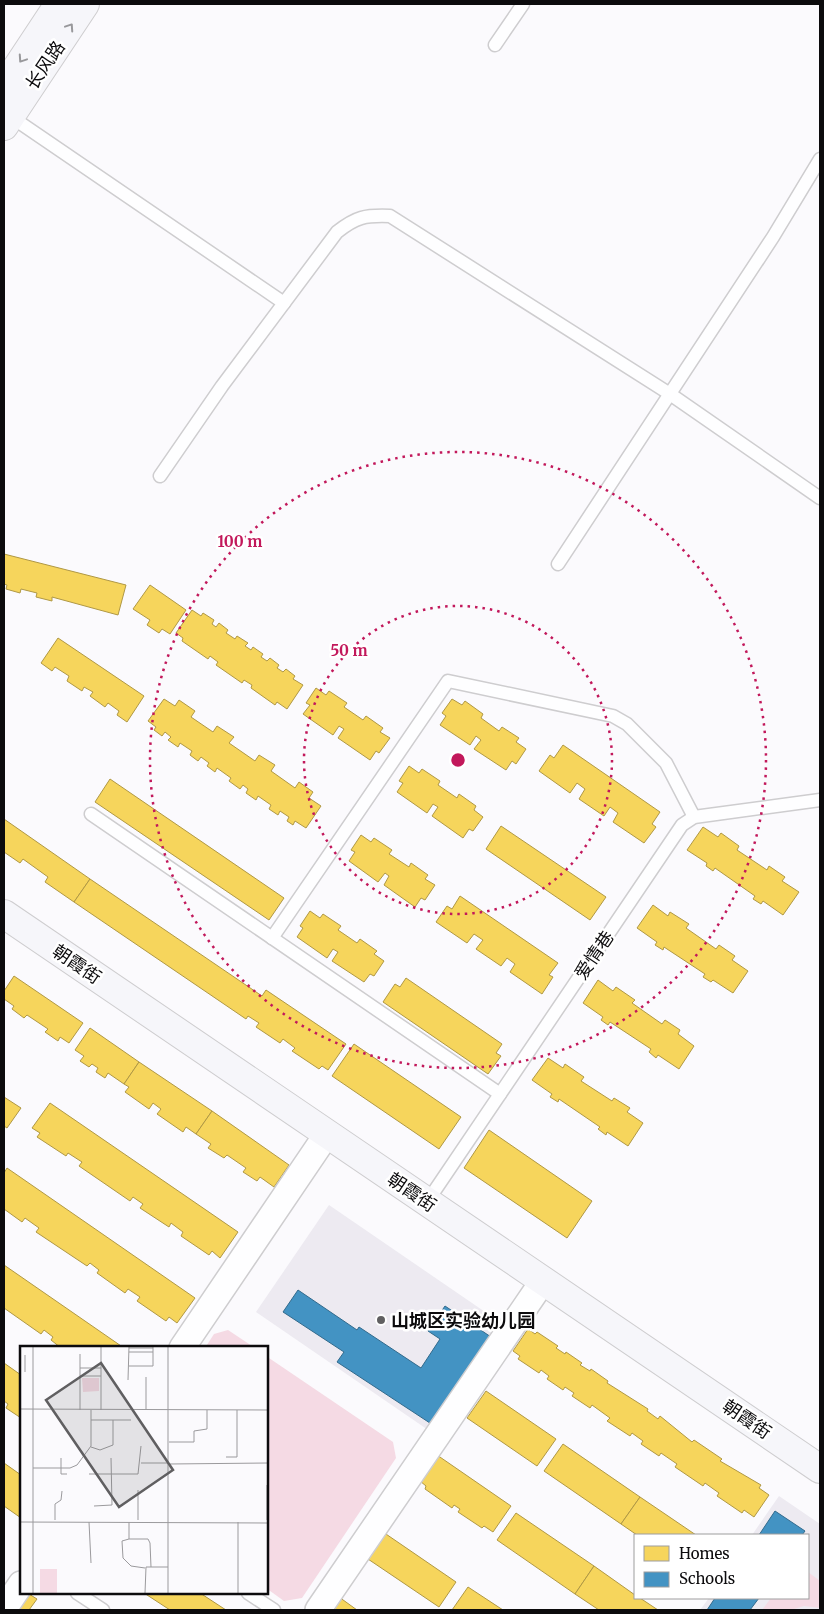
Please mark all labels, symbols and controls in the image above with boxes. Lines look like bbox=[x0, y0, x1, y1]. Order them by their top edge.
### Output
one-way arrow bbox=[64, 23, 73, 33]
street label: 长风路 bbox=[20, 36, 70, 94]
one-way arrow bbox=[19, 54, 29, 63]
text: 100 m bbox=[218, 532, 262, 551]
text: 50 m bbox=[330, 641, 368, 660]
centre of rings bbox=[449, 751, 467, 769]
street label: 爱情巷 bbox=[569, 926, 619, 984]
street label: 朝霞街 bbox=[48, 939, 106, 989]
street label: 朝霞街 bbox=[383, 1167, 441, 1217]
place label: 山城区实验幼儿园 bbox=[391, 1309, 535, 1332]
marker: 山城区实验幼儿园 bbox=[375, 1314, 387, 1326]
inset map bbox=[20, 1346, 268, 1594]
street label: 朝霞街 bbox=[718, 1394, 776, 1444]
legend bbox=[634, 1534, 809, 1599]
text: Homes bbox=[679, 1544, 730, 1563]
text: Schools bbox=[679, 1569, 735, 1588]

